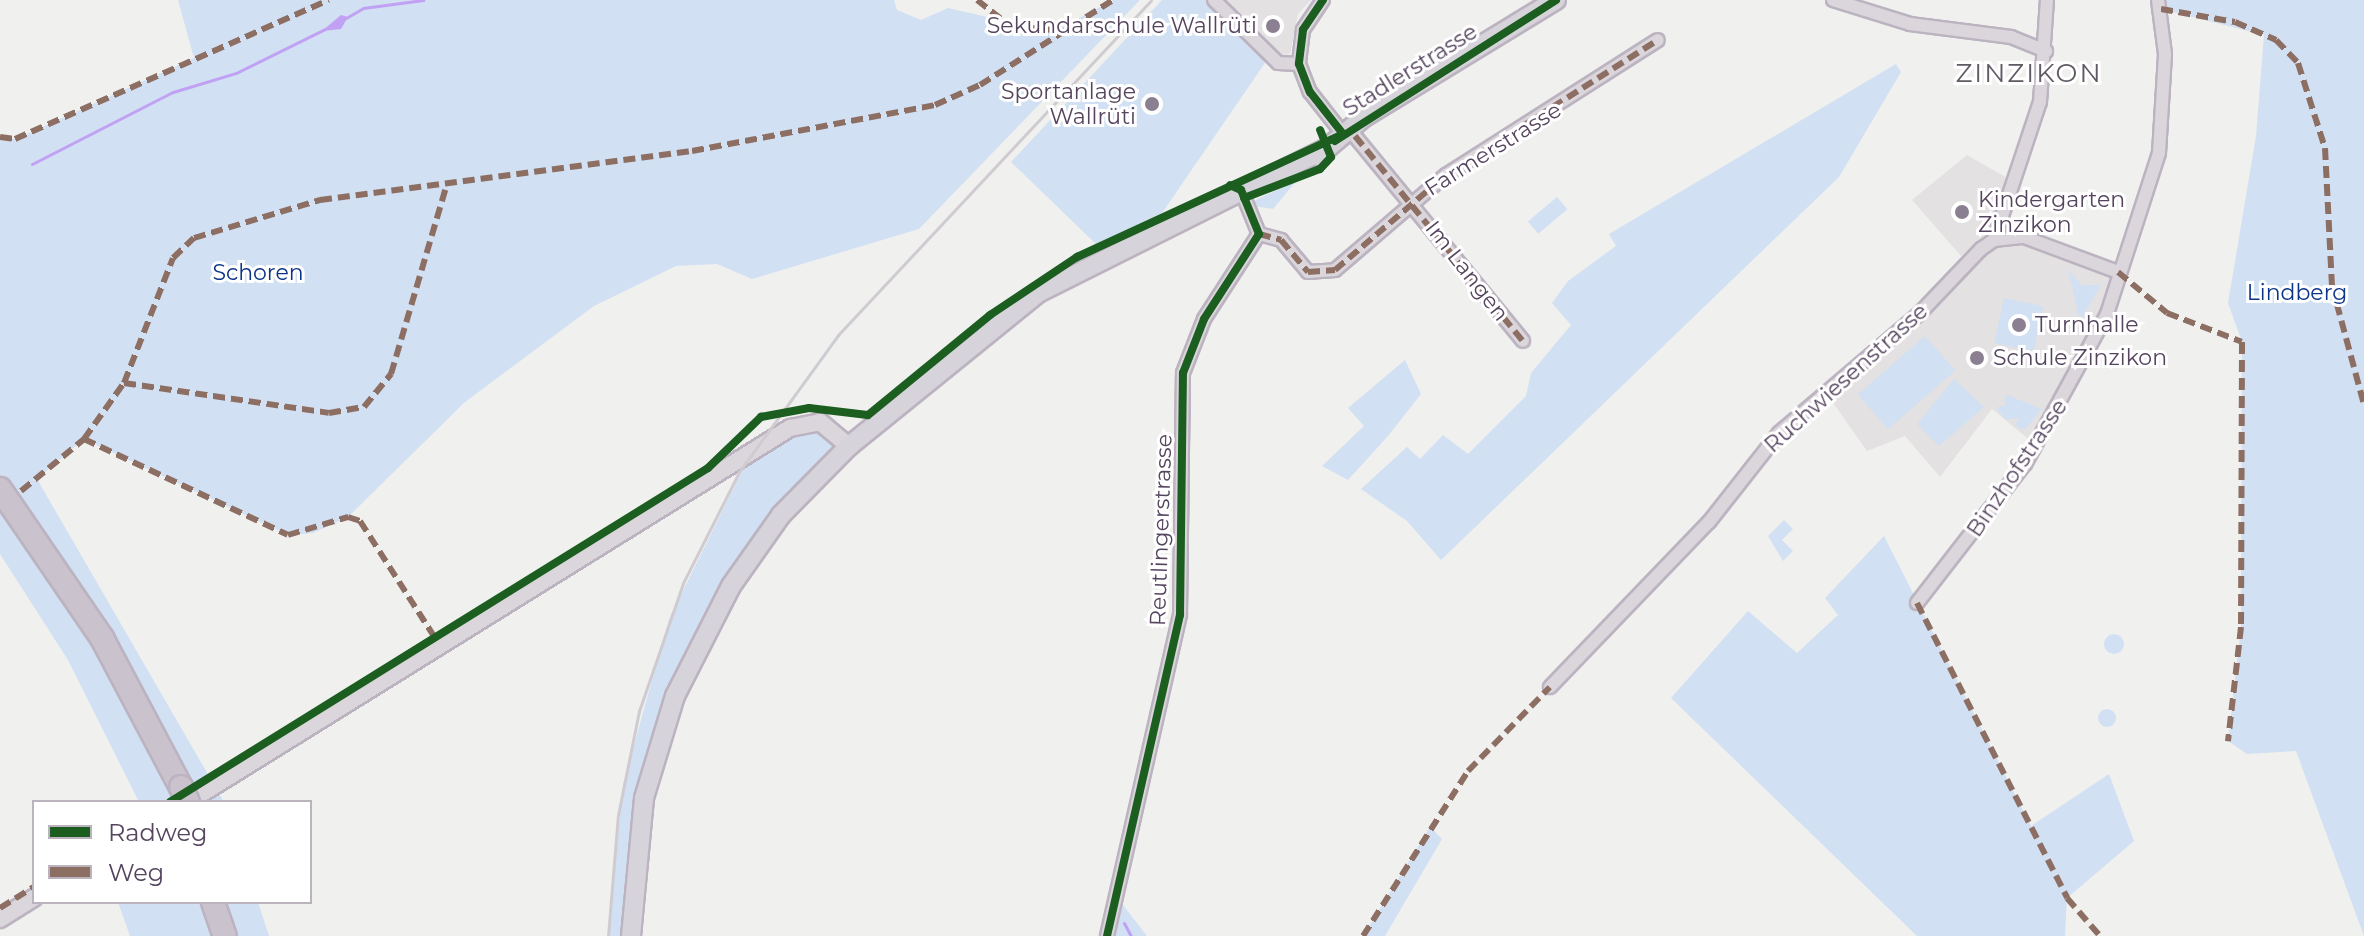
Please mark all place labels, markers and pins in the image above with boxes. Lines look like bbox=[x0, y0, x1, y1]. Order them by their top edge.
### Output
place label: Sekundarschule Wallrüti bbox=[987, 13, 1257, 39]
marker: Sekundarschule Wallrüti bbox=[1264, 17, 1282, 35]
place label: Sportanlage Wallrüti bbox=[1001, 78, 1136, 130]
marker: Sportanlage Wallrüti bbox=[1143, 95, 1161, 113]
place label: Kindergarten Zinzikon bbox=[1978, 186, 2125, 238]
marker: Kindergarten Zinzikon bbox=[1953, 203, 1971, 221]
place label: Turnhalle bbox=[2035, 312, 2139, 338]
marker: Turnhalle bbox=[2010, 316, 2028, 334]
place label: Schule Zinzikon bbox=[1993, 345, 2167, 371]
marker: Schule Zinzikon bbox=[1968, 349, 1986, 367]

